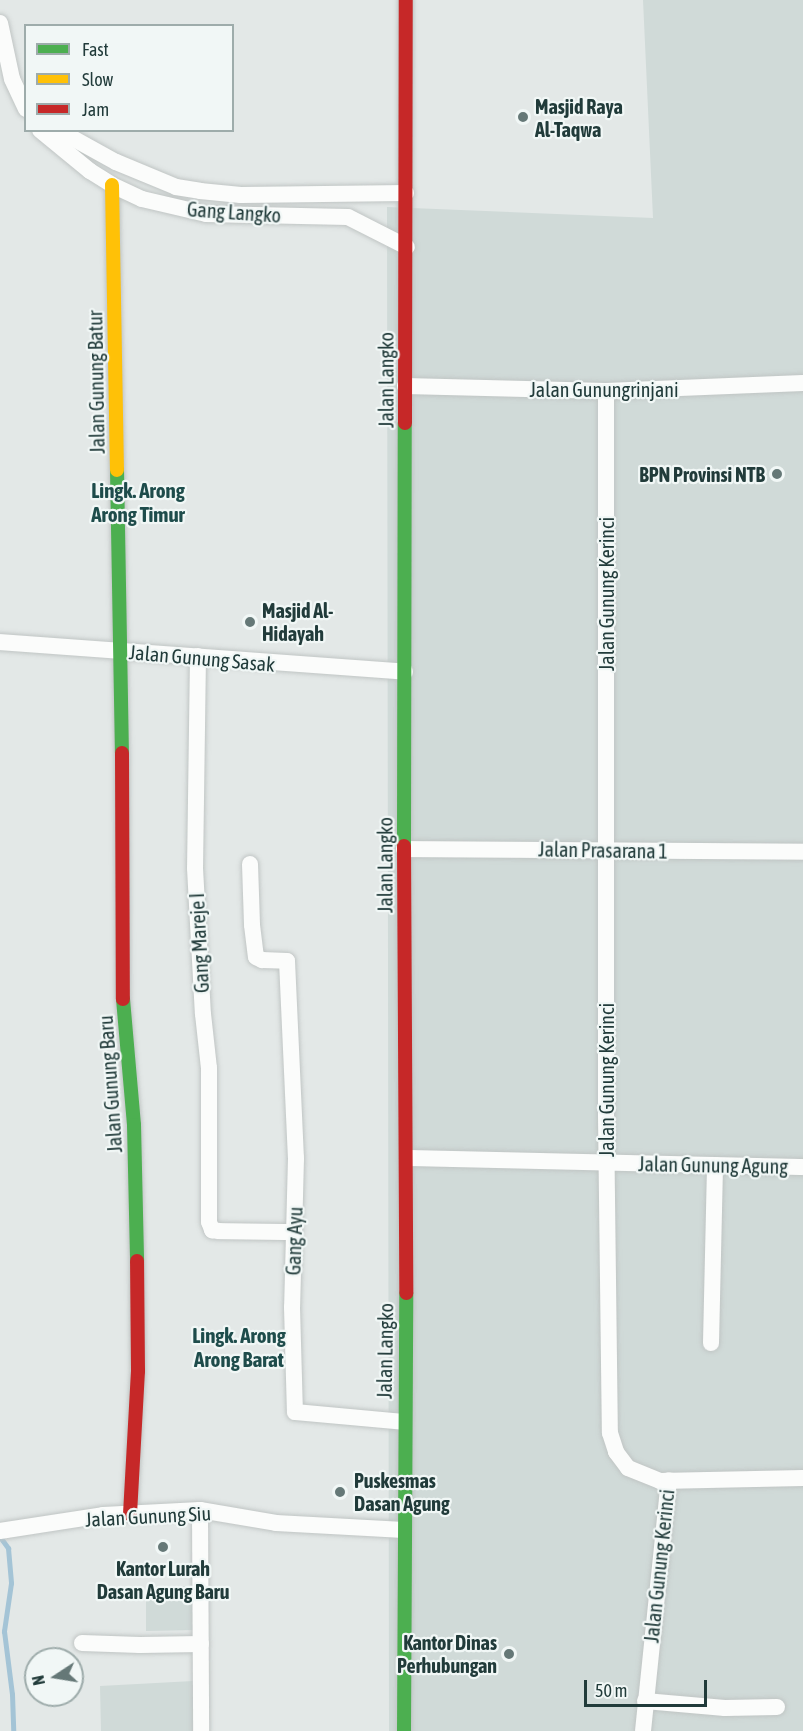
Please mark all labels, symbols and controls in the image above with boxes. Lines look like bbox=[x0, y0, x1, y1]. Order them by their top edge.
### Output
legend bbox=[24, 24, 234, 132]
text: Fast bbox=[82, 39, 109, 60]
text: Slow bbox=[82, 69, 113, 90]
place label: Masjid Raya Al-Taqwa bbox=[535, 94, 623, 141]
text: Jam bbox=[82, 99, 109, 120]
marker: Masjid Raya Al-Taqwa bbox=[516, 110, 530, 124]
street label: Gang Langko bbox=[186, 197, 282, 227]
street label: Jalan Gunung Batur bbox=[83, 310, 109, 454]
street label: Jalan Langko bbox=[374, 332, 398, 428]
street label: Jalan Gunungrinjani bbox=[529, 377, 679, 401]
place label: BPN Provinsi NTB bbox=[639, 462, 765, 486]
marker: BPN Provinsi NTB bbox=[770, 467, 784, 481]
district label: Lingk. Arong Arong Timur bbox=[91, 477, 185, 527]
street label: Jalan Gunung Kerinci bbox=[594, 517, 618, 671]
place label: Masjid Al- Hidayah bbox=[262, 598, 333, 645]
marker: Masjid Al- Hidayah bbox=[243, 615, 257, 629]
street label: Jalan Gunung Sasak bbox=[128, 640, 276, 676]
street label: Jalan Langko bbox=[373, 817, 397, 913]
street label: Jalan Prasarana 1 bbox=[538, 837, 668, 863]
street label: Gang Mareje I bbox=[184, 892, 214, 994]
street label: Jalan Gunung Kerinci bbox=[594, 1003, 618, 1157]
street label: Jalan Gunung Baru bbox=[93, 1014, 127, 1154]
street label: Jalan Gunung Agung bbox=[638, 1152, 788, 1178]
street label: Gang Ayu bbox=[281, 1206, 307, 1276]
street label: Jalan Langko bbox=[372, 1303, 398, 1399]
district label: Lingk. Arong Arong Barat bbox=[192, 1322, 286, 1372]
place label: Puskesmas Dasan Agung bbox=[354, 1468, 450, 1515]
marker: Puskesmas Dasan Agung bbox=[331, 1483, 349, 1501]
street label: Jalan Gunung Kerinci bbox=[639, 1488, 679, 1644]
street label: Jalan Gunung Siu bbox=[84, 1501, 212, 1531]
marker: Kantor Lurah Dasan Agung Baru bbox=[156, 1540, 170, 1554]
place label: Kantor Lurah Dasan Agung Baru bbox=[97, 1556, 229, 1603]
place label: Kantor Dinas Perhubungan bbox=[397, 1630, 497, 1677]
north arrow bbox=[24, 1647, 84, 1707]
marker: Kantor Dinas Perhubungan bbox=[502, 1647, 516, 1661]
scale bar bbox=[587, 1668, 710, 1706]
text: N bbox=[29, 1674, 48, 1687]
text: 50 m bbox=[595, 1680, 627, 1701]

